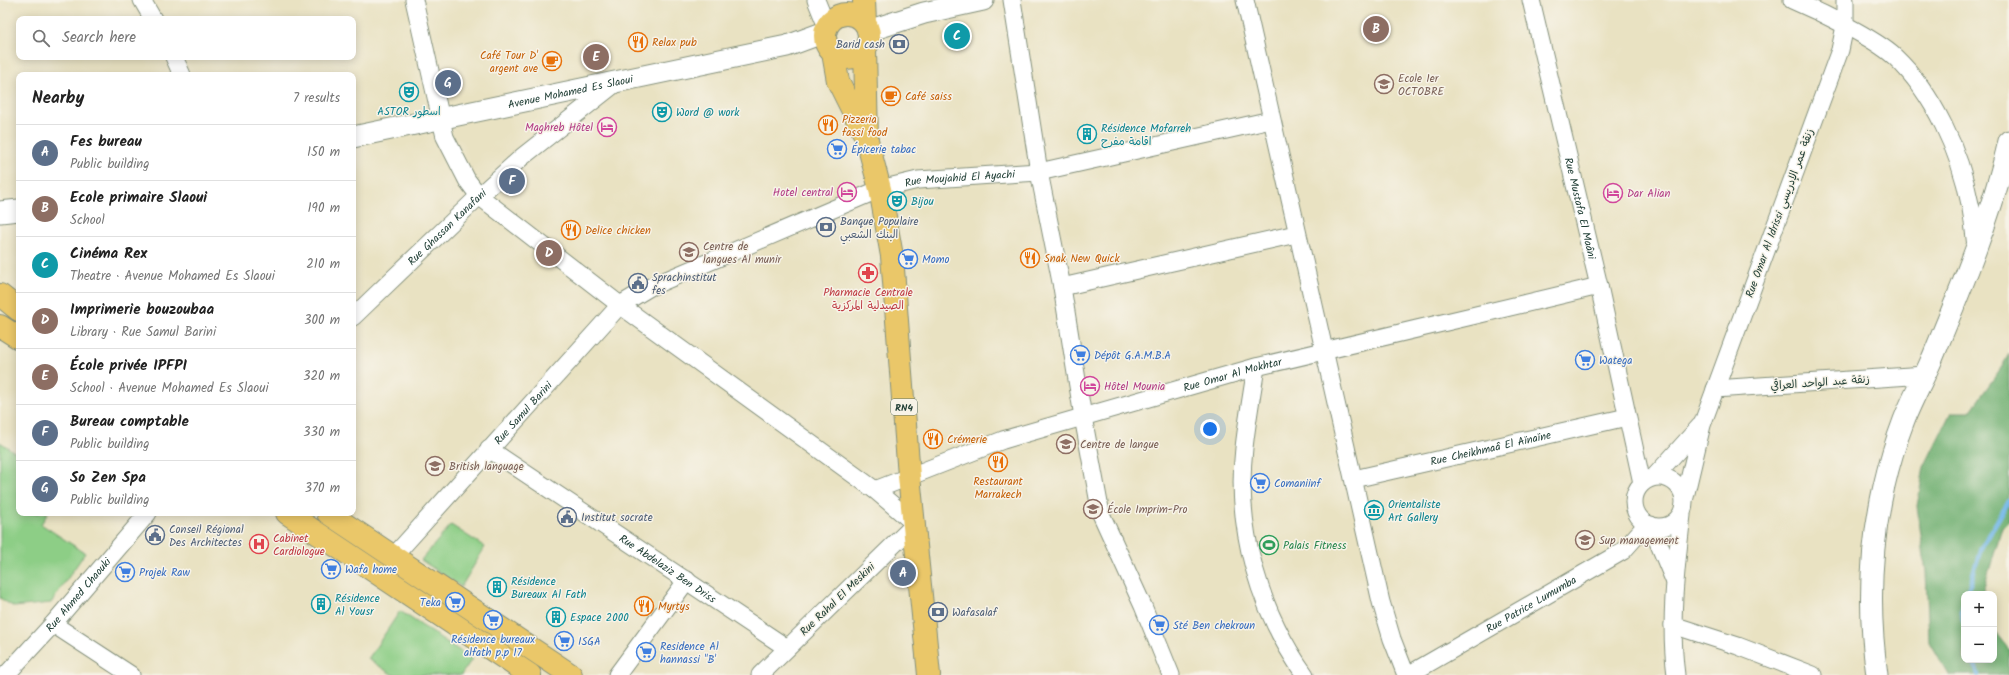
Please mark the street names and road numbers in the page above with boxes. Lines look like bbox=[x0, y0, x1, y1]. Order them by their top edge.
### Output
street label: Avenue Mohamed Es Slaoui bbox=[506, 70, 635, 114]
street label: Rue Omar Al Idrissi زنقة عمر الإدريسي bbox=[1741, 126, 1820, 301]
street label: Rue Mustafa El Maâni bbox=[1559, 156, 1600, 262]
street label: Rue Moujahid El Ayachi bbox=[903, 166, 1016, 193]
street label: Rue Ghassan Kanafani bbox=[404, 185, 492, 270]
street label: Rue Omar Al Mokhtar bbox=[1181, 353, 1285, 398]
street label: زنقة عبد الواحد العراقي bbox=[1770, 371, 1870, 395]
street label: Rue Samul Barini bbox=[490, 377, 557, 449]
road number: RN4 bbox=[891, 399, 917, 415]
street label: Rue Cheikhmaâ El Aïnaïne bbox=[1429, 427, 1553, 471]
street label: Rue Abdelaziz Ben Driss bbox=[615, 530, 720, 608]
street label: Rue Ahmed Chaouki bbox=[42, 554, 116, 637]
street label: Rue Rahal El Meskini bbox=[796, 559, 880, 641]
street label: Rue Patrice Lumumba bbox=[1483, 572, 1580, 638]

